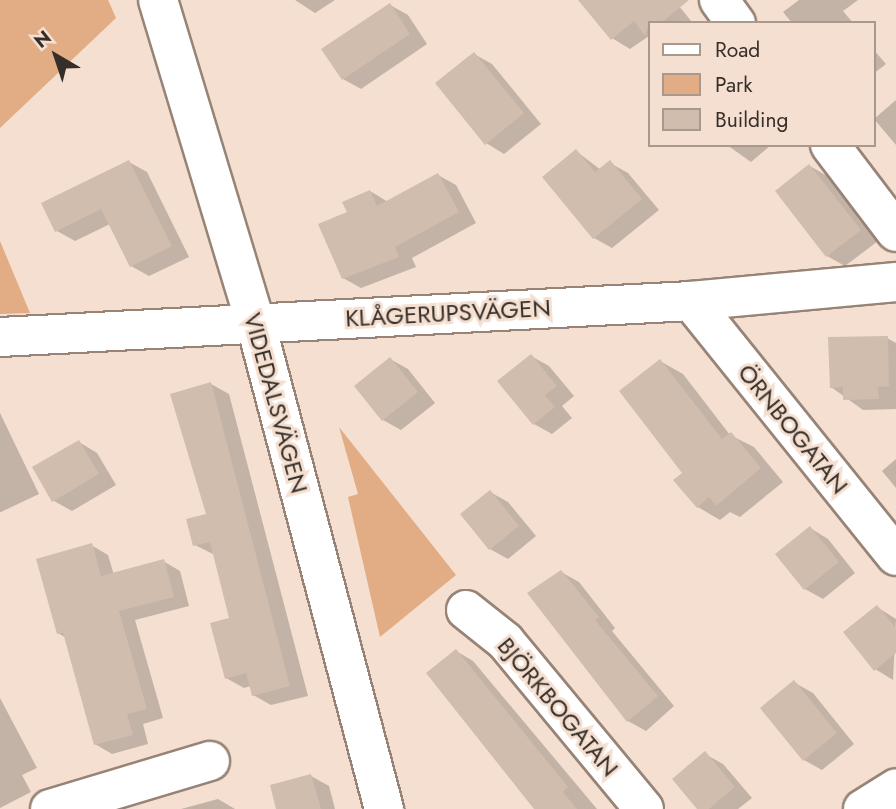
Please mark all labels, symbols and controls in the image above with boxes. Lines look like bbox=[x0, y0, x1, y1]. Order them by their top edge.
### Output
north arrow bbox=[21, 21, 91, 91]
legend bbox=[648, 21, 875, 147]
text: N bbox=[28, 24, 57, 55]
text: Road bbox=[715, 35, 760, 65]
text: Park bbox=[715, 70, 752, 100]
text: Building bbox=[715, 105, 788, 135]
street label: KLÅGERUPSVÄGEN bbox=[345, 293, 551, 333]
street label: VIDEDALSVÄGEN bbox=[238, 310, 314, 496]
street label: ÖRNBOGATAN bbox=[732, 358, 854, 500]
street label: BJÖRKBOGATAN bbox=[491, 632, 625, 782]

